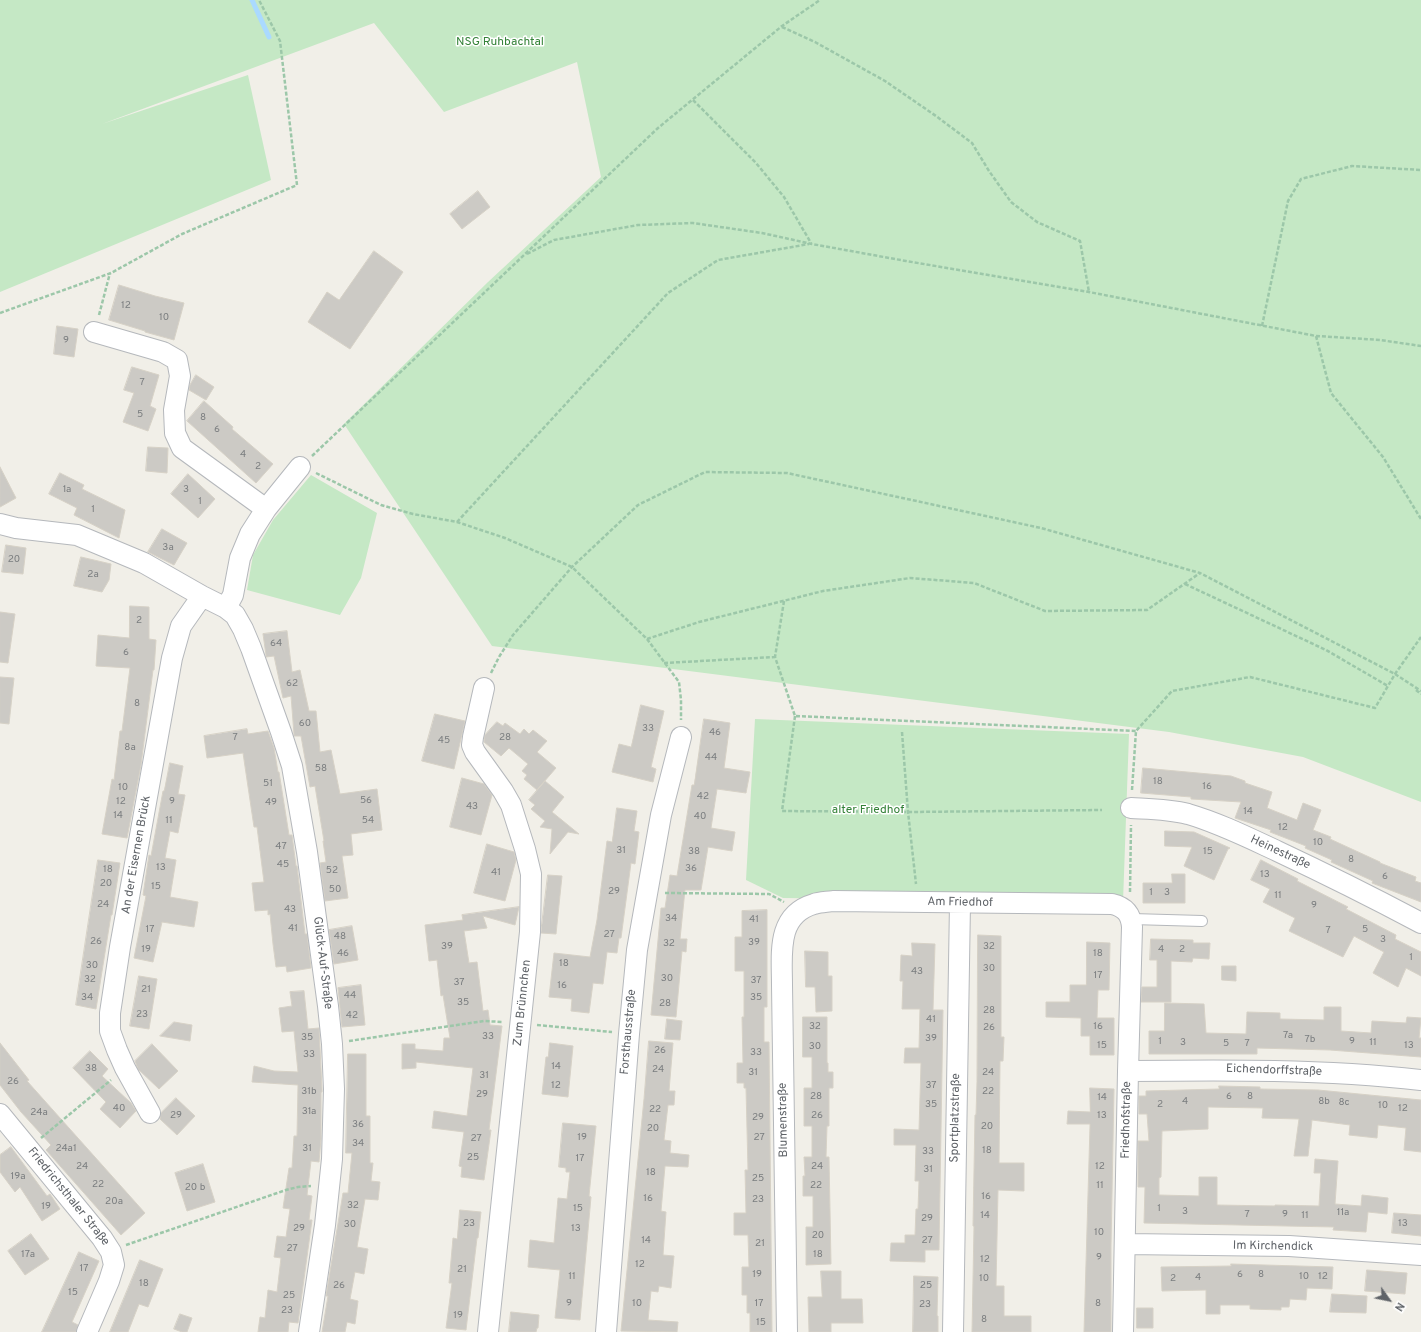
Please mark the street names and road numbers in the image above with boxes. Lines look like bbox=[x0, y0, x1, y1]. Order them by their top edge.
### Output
street label: An der Eisernen Brück bbox=[119, 795, 155, 915]
street label: Heinestraße bbox=[1248, 833, 1312, 873]
street label: Am Friedhof bbox=[927, 895, 993, 911]
street label: Glück-Auf-Straße bbox=[309, 916, 335, 1010]
street label: Zum Brünnchen bbox=[511, 959, 535, 1047]
street label: Forsthausstraße bbox=[618, 989, 640, 1075]
street label: Eichendorffstraße bbox=[1226, 1062, 1322, 1080]
street label: Sportplatzstraße bbox=[948, 1073, 964, 1163]
street label: Friedhofstraße bbox=[1119, 1081, 1135, 1159]
street label: Blumenstraße bbox=[776, 1082, 792, 1158]
street label: Friedrichsthaler Straße bbox=[24, 1145, 112, 1249]
street label: Im Kirchendick bbox=[1233, 1239, 1313, 1255]

